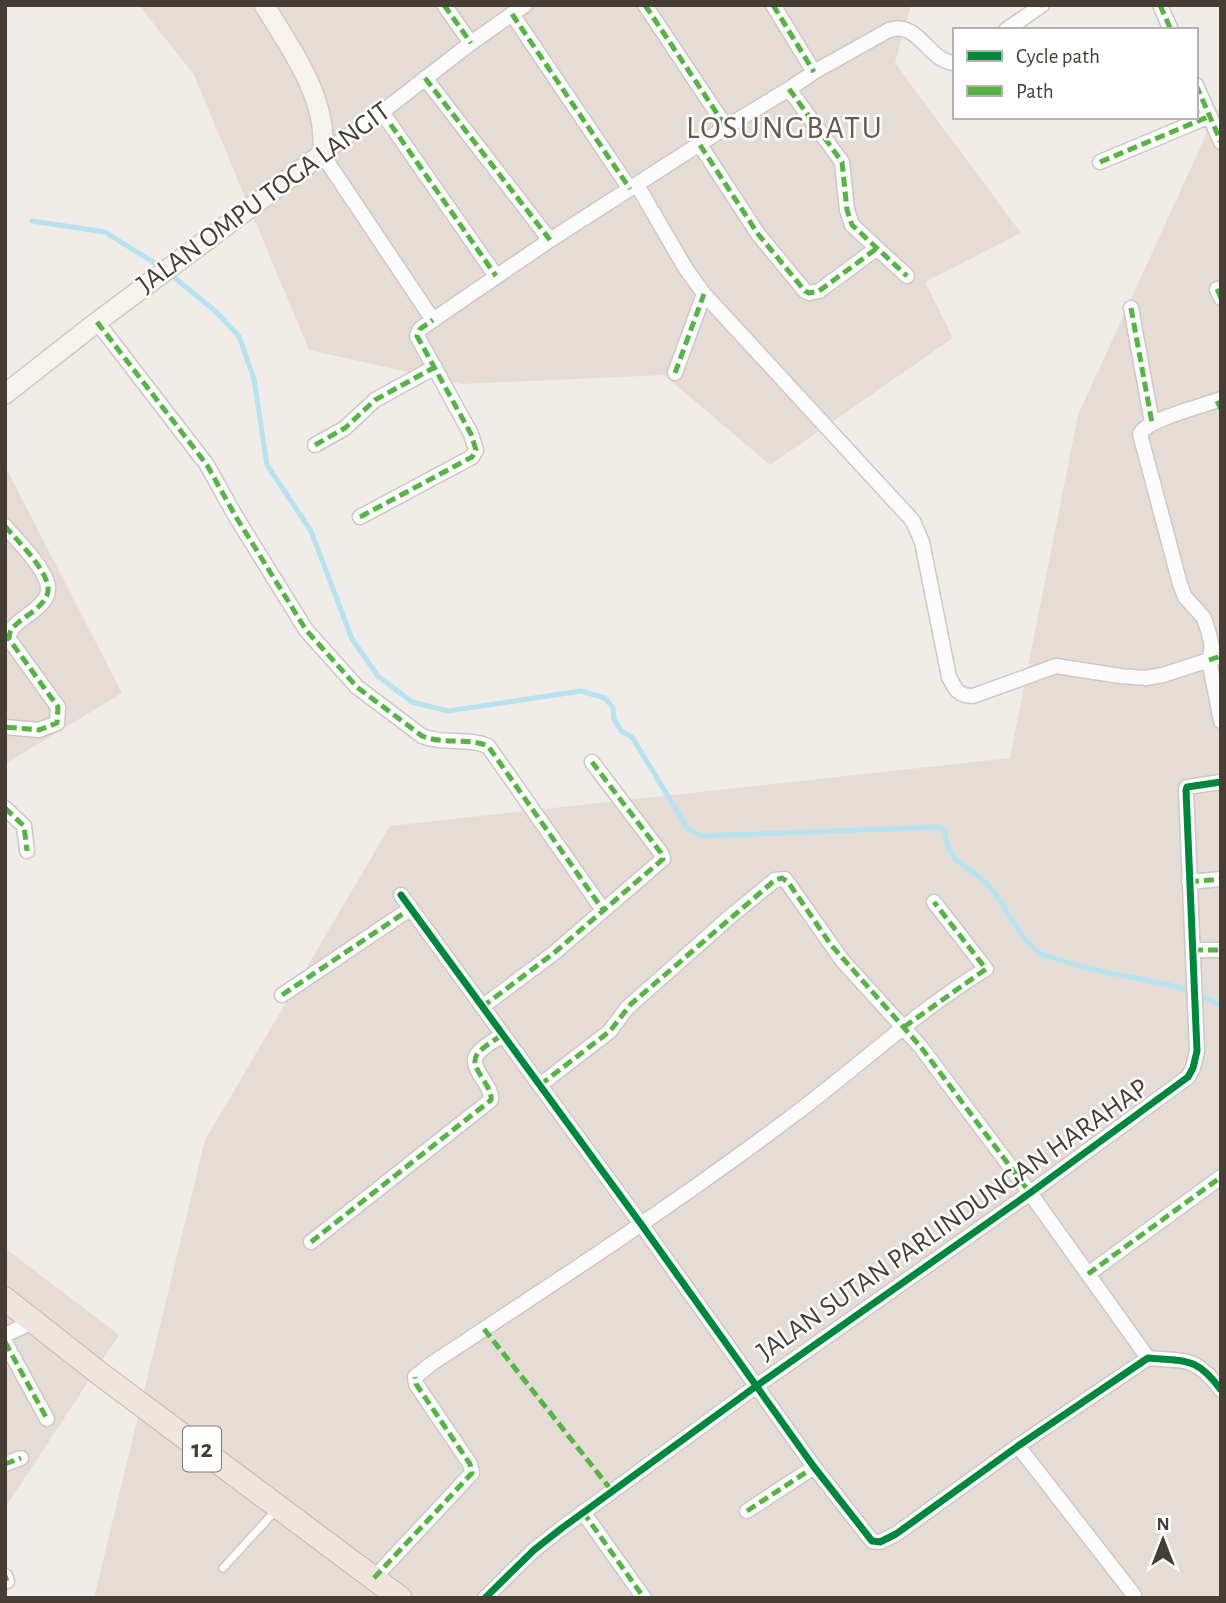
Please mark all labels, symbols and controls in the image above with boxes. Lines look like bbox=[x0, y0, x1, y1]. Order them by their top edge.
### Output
legend bbox=[953, 28, 1198, 119]
text: Cycle path bbox=[1016, 46, 1100, 67]
text: Path bbox=[1016, 81, 1054, 102]
street label: JALAN OMPU TOGA LANGIT bbox=[132, 97, 396, 299]
district label: LOSUNGBATU bbox=[686, 112, 884, 144]
street label: JALAN SUTAN PARLINDUNGAN HARAHAP bbox=[752, 1074, 1154, 1366]
road number: 12 bbox=[183, 1426, 221, 1472]
north arrow bbox=[1128, 1505, 1198, 1575]
text: N bbox=[1156, 1515, 1170, 1534]

